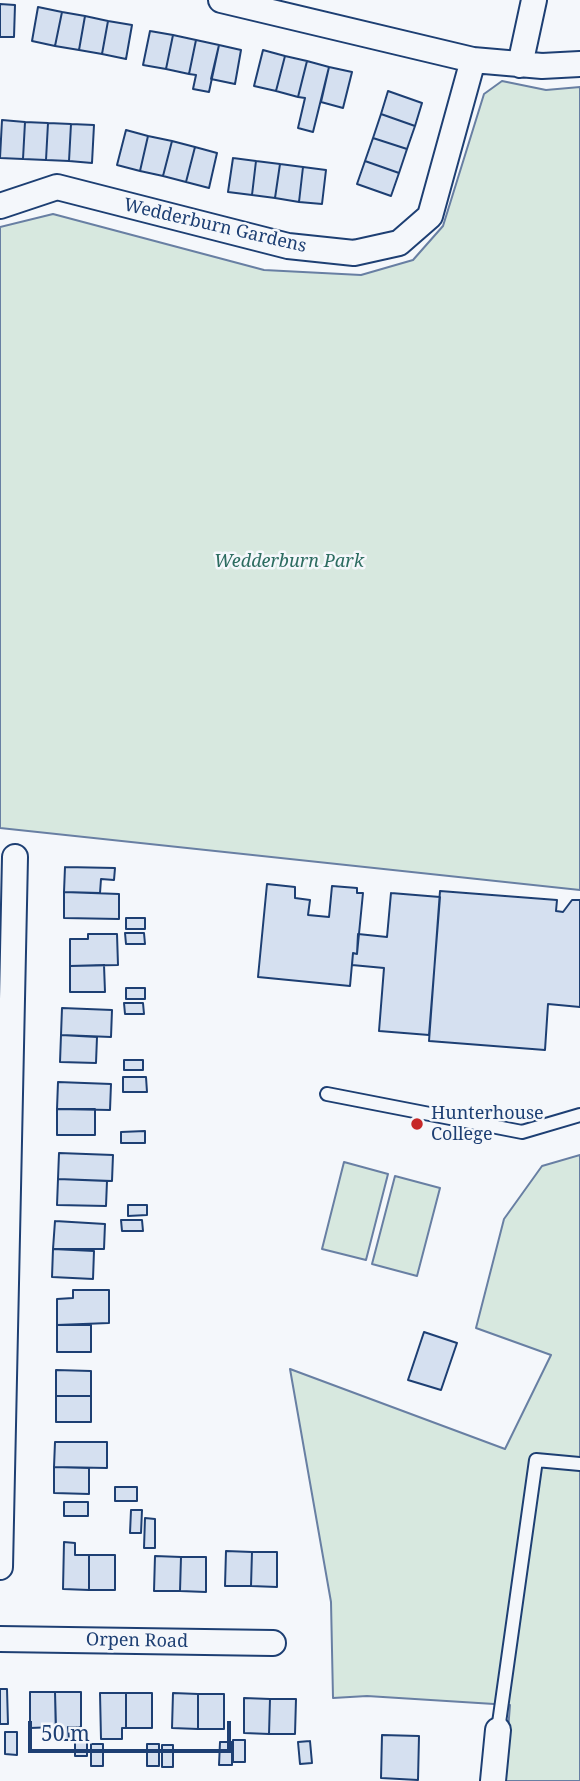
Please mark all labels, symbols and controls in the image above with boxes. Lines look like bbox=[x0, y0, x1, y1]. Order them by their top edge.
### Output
street label: Wedderburn Gardens bbox=[122, 194, 308, 258]
park label: Wedderburn Park bbox=[214, 551, 364, 573]
place label: Hunterhouse College bbox=[431, 1103, 544, 1146]
marker: Hunterhouse College bbox=[409, 1116, 425, 1132]
street label: Orpen Road bbox=[86, 1629, 188, 1653]
scale bar bbox=[32, 1708, 234, 1752]
text: 50 m bbox=[41, 1719, 90, 1747]

